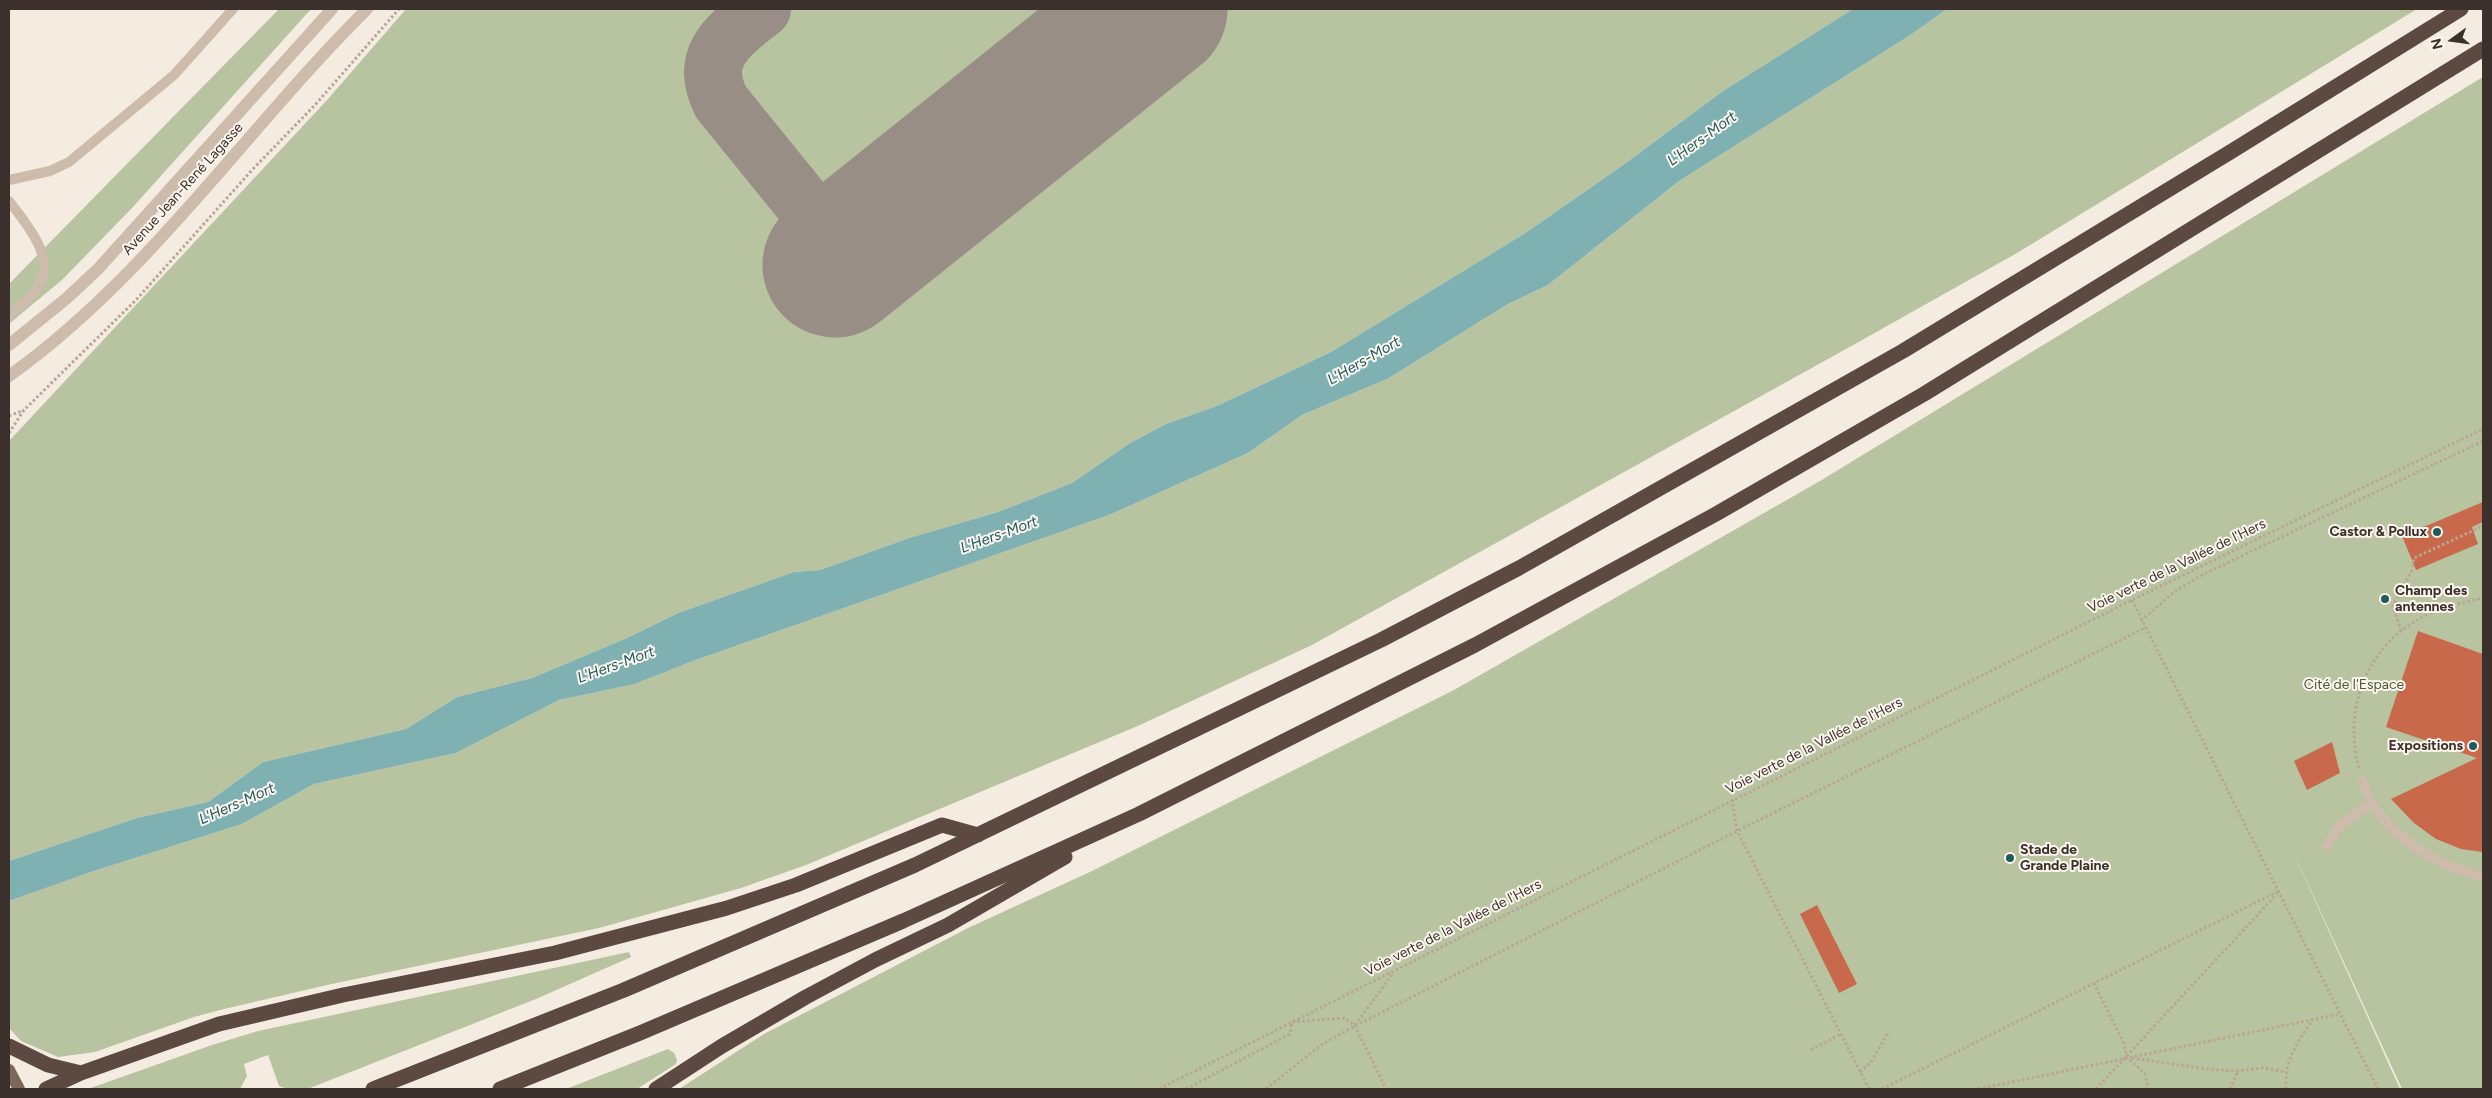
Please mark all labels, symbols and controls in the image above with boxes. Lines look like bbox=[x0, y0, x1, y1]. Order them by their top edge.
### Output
north arrow bbox=[2427, 15, 2477, 65]
text: N bbox=[2427, 36, 2447, 51]
water label: L'Hers-Mort bbox=[1664, 108, 1740, 170]
street label: Avenue Jean-René Lagasse bbox=[119, 119, 247, 259]
water label: L'Hers-Mort bbox=[1324, 333, 1404, 389]
water label: L'Hers-Mort bbox=[958, 513, 1040, 557]
street label: Voie verte de la Vallée de l'Hers bbox=[2085, 515, 2269, 617]
place label: Castor & Pollux bbox=[2329, 524, 2427, 540]
marker: Castor & Pollux bbox=[2431, 526, 2443, 538]
place label: Champ des antennes bbox=[2395, 583, 2467, 616]
marker: Champ des antennes bbox=[2379, 593, 2391, 605]
water label: L'Hers-Mort bbox=[575, 643, 657, 687]
park label: Cité de l'Espace bbox=[2304, 677, 2404, 693]
street label: Voie verte de la Vallée de l'Hers bbox=[1723, 694, 1905, 798]
place label: Expositions bbox=[2389, 738, 2463, 754]
marker: Expositions bbox=[2467, 740, 2479, 752]
water label: L'Hers-Mort bbox=[196, 779, 278, 829]
place label: Stade de Grande Plaine bbox=[2020, 842, 2109, 874]
marker: Stade de Grande Plaine bbox=[2004, 852, 2016, 864]
street label: Voie verte de la Vallée de l'Hers bbox=[1362, 876, 1544, 980]

